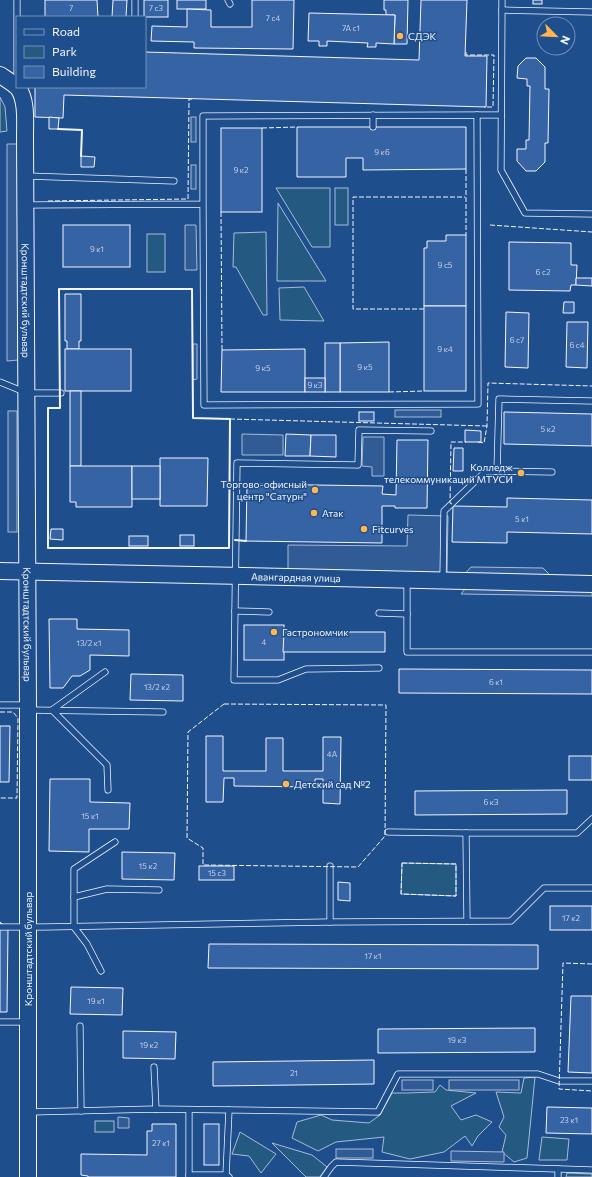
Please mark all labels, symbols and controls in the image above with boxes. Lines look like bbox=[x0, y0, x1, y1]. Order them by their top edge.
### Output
house number: 7 bbox=[69, 3, 73, 13]
house number: 7 с3 bbox=[149, 3, 164, 13]
house number: 7 с4 bbox=[266, 13, 280, 23]
legend bbox=[16, 16, 146, 88]
north arrow bbox=[536, 16, 576, 56]
house number: 7А с1 bbox=[342, 23, 360, 33]
text: Road bbox=[52, 24, 80, 38]
place label: СДЭК bbox=[408, 30, 437, 42]
marker: СДЭК bbox=[395, 31, 405, 41]
text: N bbox=[558, 34, 573, 47]
text: Park bbox=[52, 44, 78, 58]
text: Building bbox=[52, 64, 96, 78]
house number: 9 к6 bbox=[374, 147, 390, 157]
house number: 9 к2 bbox=[233, 165, 249, 175]
street label: Кронштадтский бульвар bbox=[20, 243, 32, 358]
house number: 9 к1 bbox=[90, 244, 104, 254]
house number: 9 с5 bbox=[438, 260, 453, 270]
house number: 6 с2 bbox=[536, 267, 551, 277]
house number: 6 с7 bbox=[510, 335, 524, 345]
house number: 6 с4 bbox=[569, 340, 585, 350]
house number: 9 к4 bbox=[437, 344, 453, 354]
house number: 9 к5 bbox=[357, 362, 373, 372]
house number: 9 к5 bbox=[255, 363, 271, 373]
house number: 9 к3 bbox=[307, 380, 323, 390]
house number: 5 к2 bbox=[541, 424, 556, 434]
place label: Колледж телекоммуникаций МТУСИ bbox=[384, 461, 513, 485]
marker: Колледж телекоммуникаций МТУСИ bbox=[516, 468, 526, 478]
place label: Торгово-офисный центр "Сатурн" bbox=[221, 478, 307, 502]
marker: Торгово-офисный центр "Сатурн" bbox=[310, 485, 320, 495]
place label: Атак bbox=[322, 507, 344, 519]
marker: Атак bbox=[309, 508, 319, 518]
house number: 5 к1 bbox=[515, 514, 529, 524]
place label: Fitcurves bbox=[372, 523, 414, 535]
marker: Fitcurves bbox=[359, 524, 369, 534]
street label: Кронштадтский бульвар bbox=[21, 567, 34, 682]
street label: Авангардная улица bbox=[251, 570, 341, 584]
place label: Гастрономчик bbox=[282, 626, 349, 638]
marker: Гастрономчик bbox=[269, 627, 279, 637]
house number: 4 bbox=[262, 637, 267, 647]
house number: 13/2 к1 bbox=[76, 638, 102, 648]
house number: 6 к1 bbox=[489, 677, 503, 687]
house number: 13/2 к2 bbox=[144, 682, 171, 692]
house number: 4А bbox=[327, 749, 338, 759]
place label: Детский сад №2 bbox=[294, 778, 371, 790]
marker: Детский сад №2 bbox=[281, 779, 291, 789]
house number: 6 к3 bbox=[483, 797, 499, 807]
house number: 15 к1 bbox=[81, 811, 99, 821]
house number: 15 к2 bbox=[139, 861, 158, 871]
house number: 15 с3 bbox=[208, 868, 226, 878]
street label: Кронштадтский бульвар bbox=[22, 892, 34, 1006]
house number: 17 к2 bbox=[562, 913, 581, 923]
house number: 17 к1 bbox=[365, 951, 381, 961]
house number: 19 к1 bbox=[87, 996, 105, 1006]
house number: 19 к3 bbox=[448, 1035, 467, 1045]
house number: 19 к2 bbox=[140, 1040, 159, 1050]
house number: 21 bbox=[290, 1068, 298, 1078]
house number: 23 к1 bbox=[560, 1115, 578, 1125]
house number: 27 к1 bbox=[152, 1138, 170, 1148]

